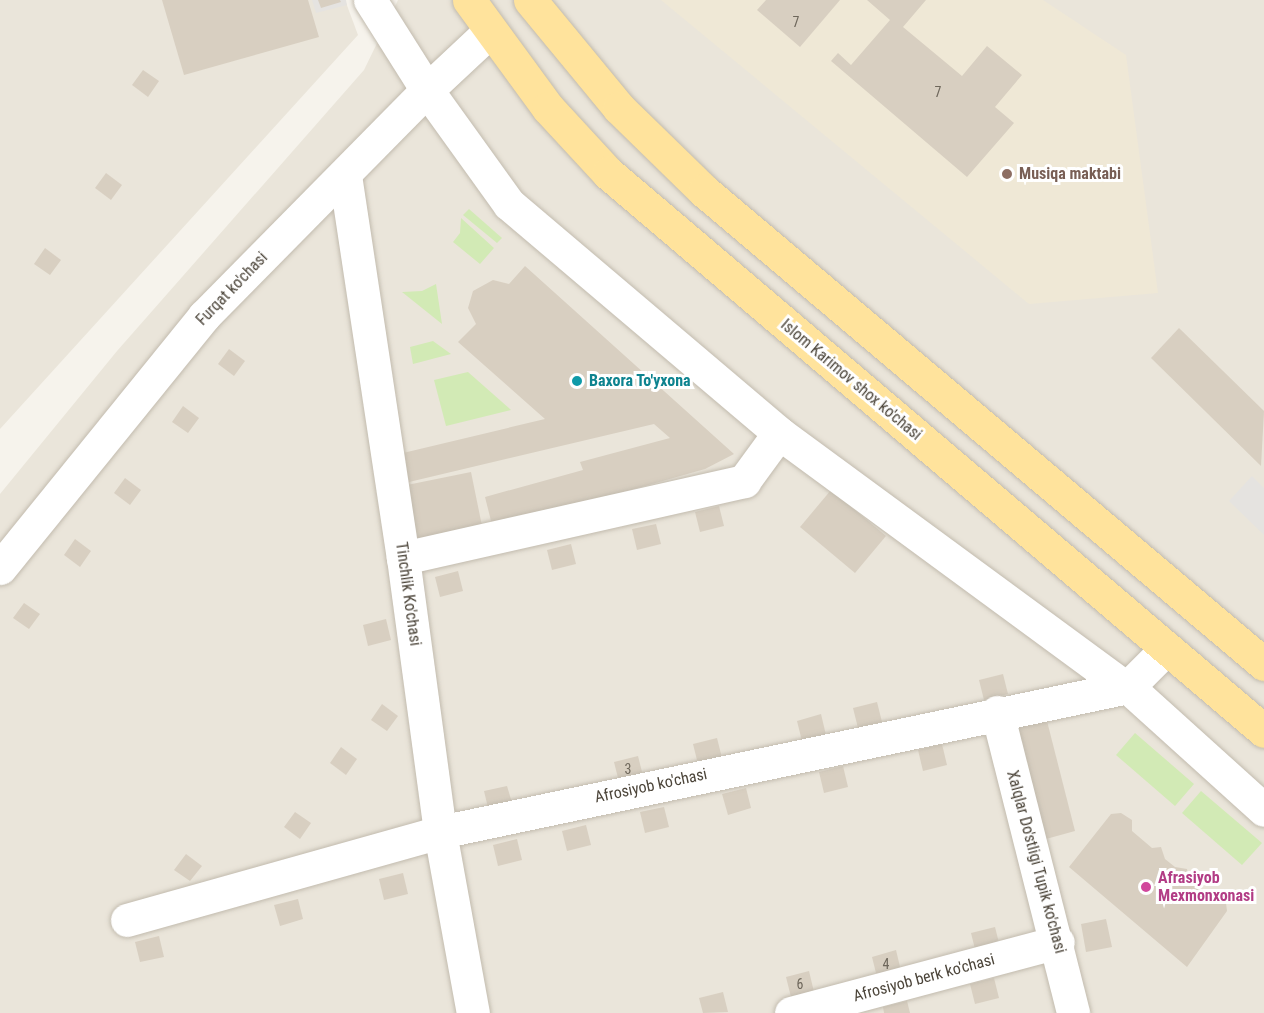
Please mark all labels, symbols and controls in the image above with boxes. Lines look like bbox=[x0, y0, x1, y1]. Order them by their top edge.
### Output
house number: 7 bbox=[793, 14, 799, 30]
house number: 7 bbox=[935, 84, 941, 100]
place label: Musiqa maktabi bbox=[1019, 164, 1121, 184]
marker: Musiqa maktabi bbox=[1000, 167, 1014, 181]
street label: Furqat ko'chasi bbox=[192, 248, 272, 330]
street label: Islom Karimov shox ko'chasi bbox=[777, 315, 925, 445]
place label: Baxora To'yxona bbox=[589, 371, 691, 391]
marker: Baxora To'yxona bbox=[570, 374, 584, 388]
street label: Tinchlik Ko'chasi bbox=[391, 541, 425, 647]
house number: 3 bbox=[625, 761, 631, 777]
street label: Afrosiyob ko'chasi bbox=[593, 765, 709, 807]
street label: Xalqlar Do'stligi Tupik ko'chasi bbox=[1002, 768, 1070, 956]
place label: Afrasiyob Mexmonxonasi bbox=[1158, 868, 1254, 906]
marker: Afrasiyob Mexmonxonasi bbox=[1139, 880, 1153, 894]
street label: Afrosiyob berk ko'chasi bbox=[851, 950, 997, 1006]
house number: 4 bbox=[883, 956, 889, 972]
house number: 6 bbox=[797, 976, 803, 992]

